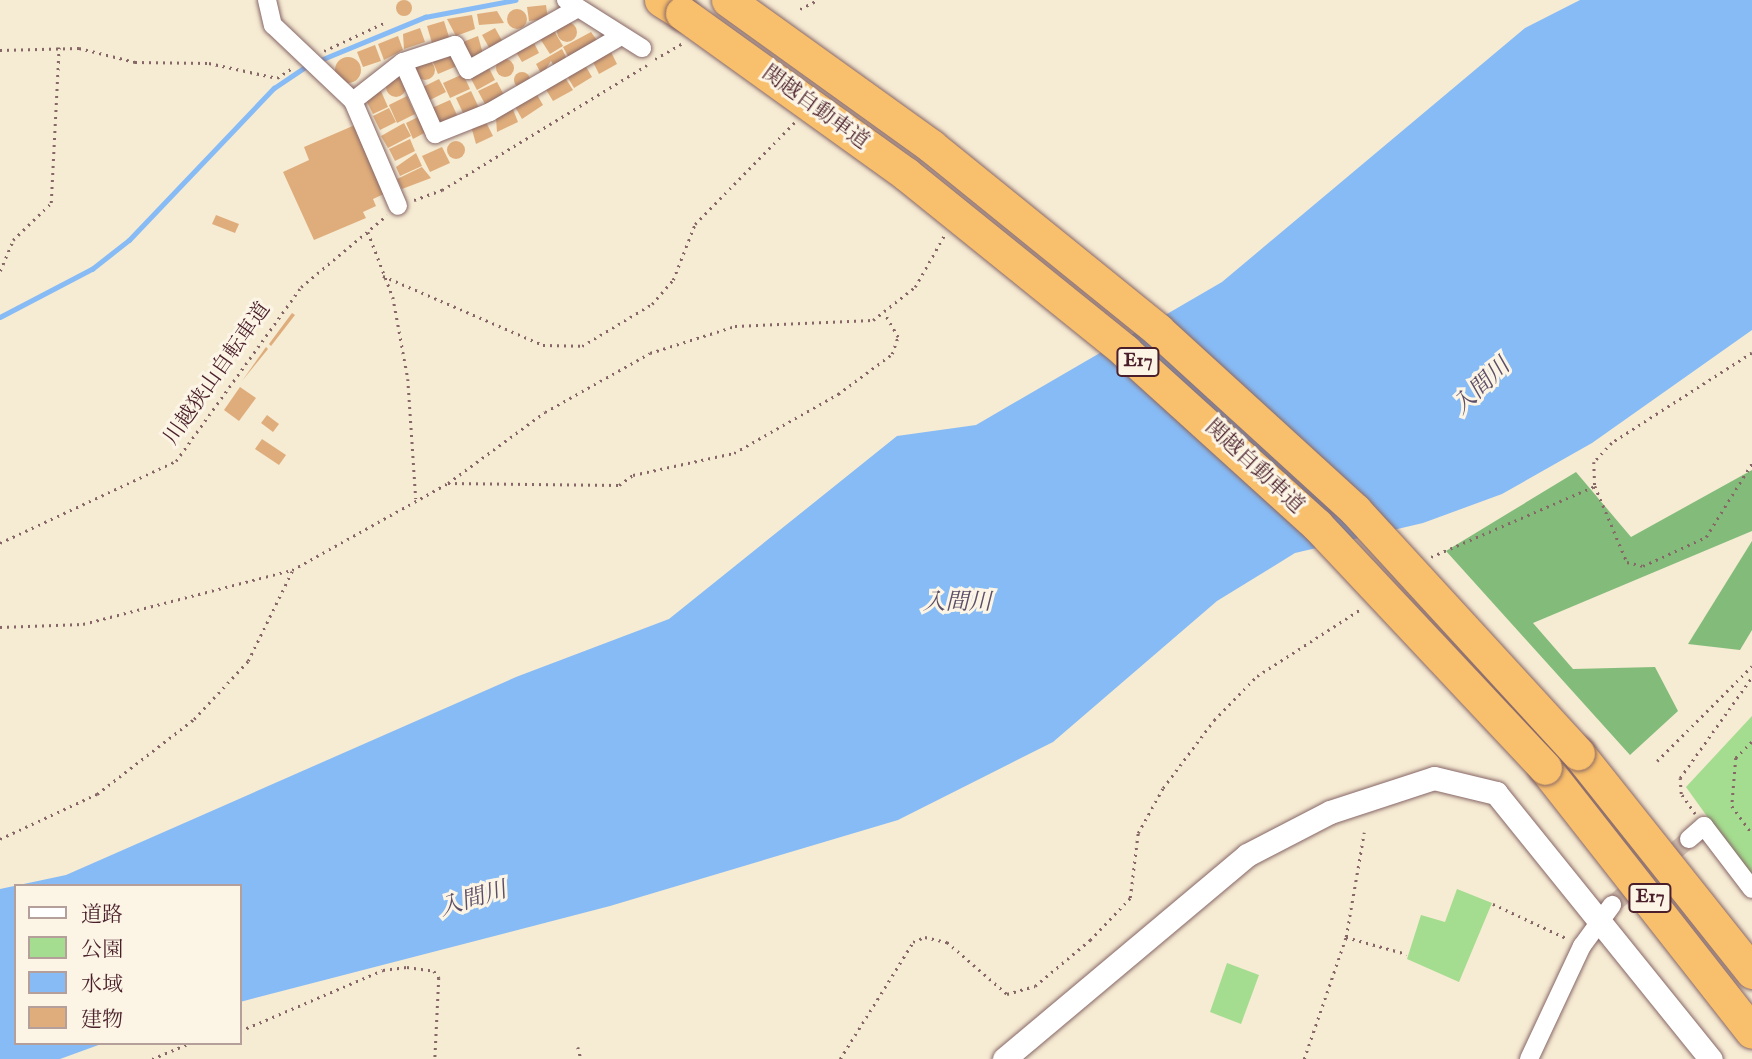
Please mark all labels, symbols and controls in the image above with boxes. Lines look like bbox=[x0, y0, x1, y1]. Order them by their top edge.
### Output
street label: 関越自動車道 bbox=[757, 61, 873, 155]
street label: 川越狭山自転車道 bbox=[159, 298, 277, 450]
road number: E17 bbox=[1115, 346, 1161, 378]
water label: 入間川 bbox=[1448, 353, 1516, 421]
street label: 関越自動車道 bbox=[1199, 415, 1309, 519]
water label: 入間川 bbox=[923, 589, 991, 617]
water label: 入間川 bbox=[436, 877, 510, 923]
road number: E17 bbox=[1627, 882, 1673, 914]
legend bbox=[14, 884, 242, 1045]
text: 道路 bbox=[81, 902, 123, 929]
text: 公園 bbox=[81, 937, 123, 964]
text: 水域 bbox=[81, 972, 123, 999]
text: 建物 bbox=[81, 1007, 123, 1034]

